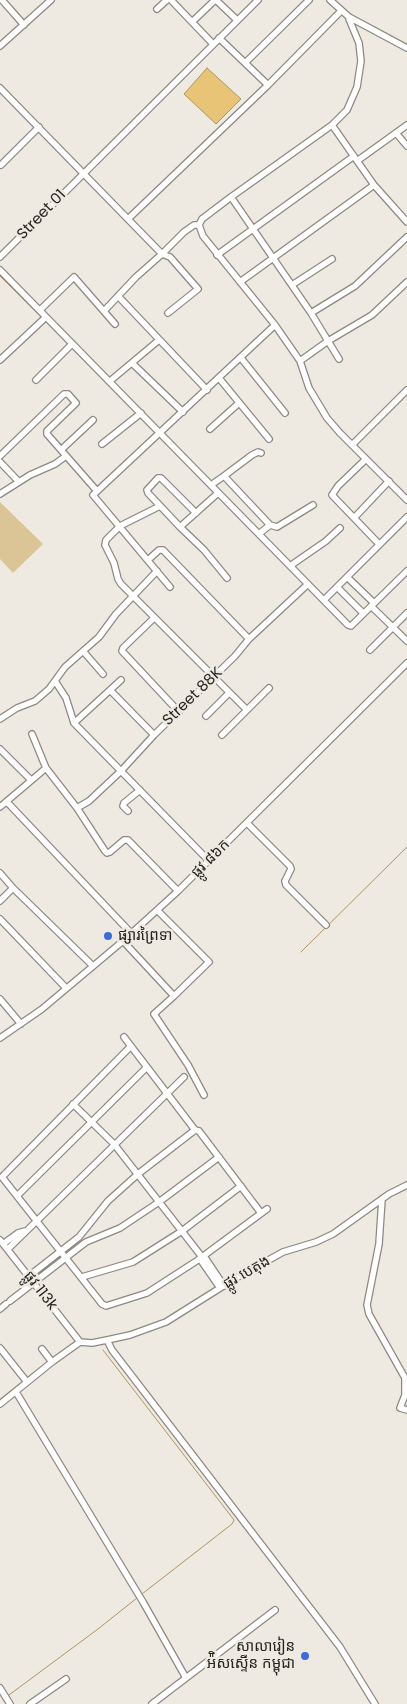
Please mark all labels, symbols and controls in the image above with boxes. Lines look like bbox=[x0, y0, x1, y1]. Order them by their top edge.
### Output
street label: Street 01 bbox=[14, 186, 70, 244]
street label: Street 88K bbox=[159, 664, 227, 730]
street label: ផ្លូវ ៨៦ក bbox=[188, 836, 234, 882]
place label: ផ្សារព្រៃទា bbox=[118, 927, 173, 945]
marker: ផ្សារព្រៃទា bbox=[102, 930, 114, 942]
street label: ផ្លូវ បេតុង bbox=[220, 1252, 274, 1294]
street label: ផ្លូវ 113k bbox=[19, 1268, 61, 1314]
place label: សាលារៀន អ៉ិសស្ទើន កម្ពុជា bbox=[207, 1638, 295, 1673]
marker: សាលារៀន អ៉ិសស្ទើន កម្ពុជា bbox=[299, 1650, 311, 1662]

